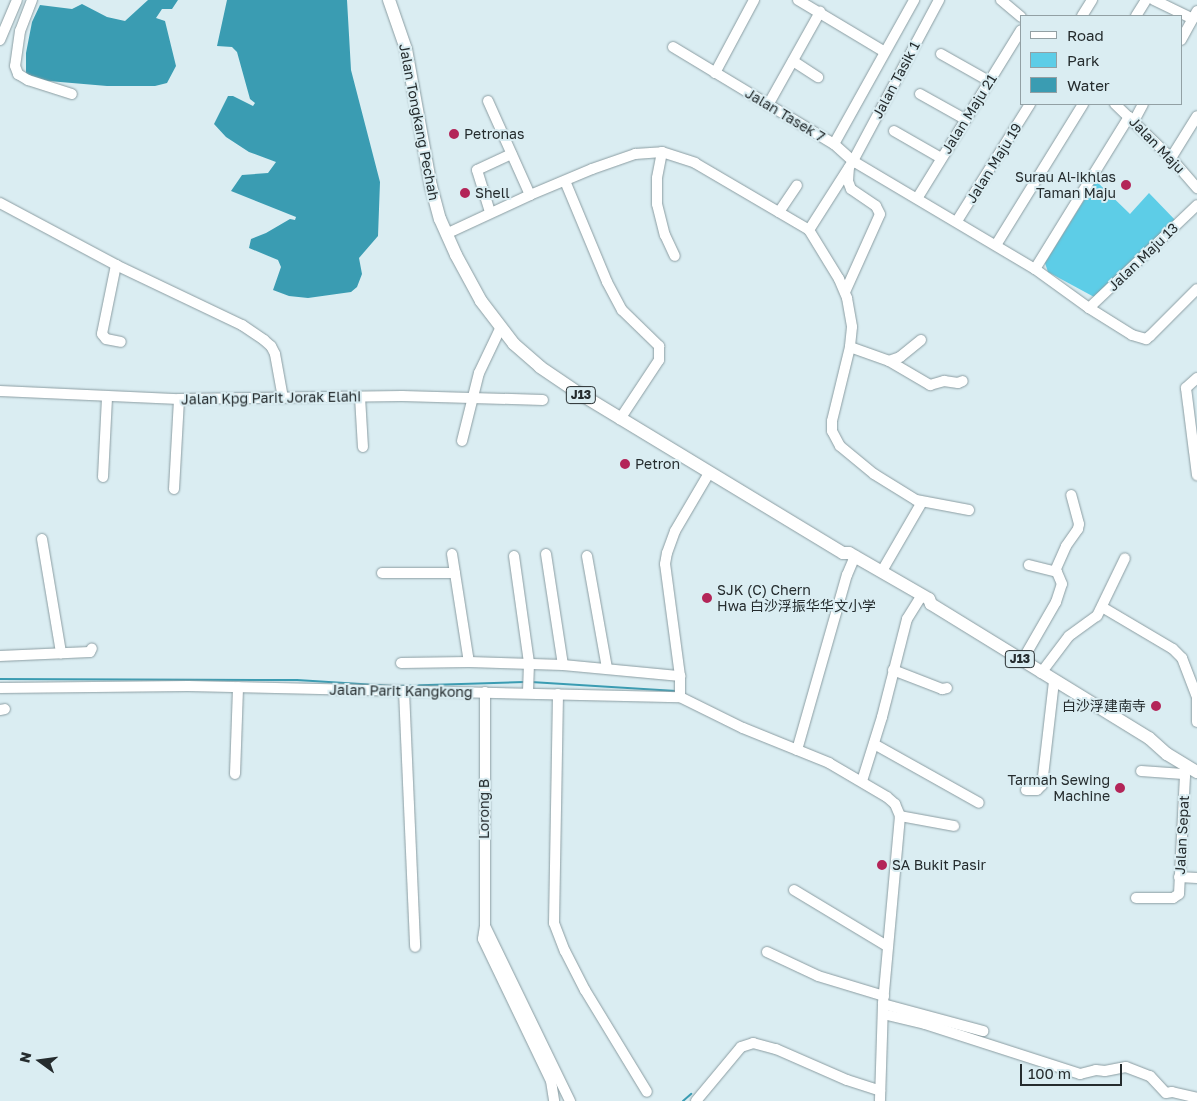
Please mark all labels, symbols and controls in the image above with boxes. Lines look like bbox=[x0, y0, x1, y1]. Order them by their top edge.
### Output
legend bbox=[1020, 15, 1182, 105]
text: Road bbox=[1067, 26, 1104, 44]
street label: Jalan Tasik 1 bbox=[869, 39, 923, 121]
street label: Jalan Tongkang Pechah bbox=[396, 42, 442, 202]
text: Park bbox=[1067, 51, 1099, 69]
street label: Jalan Maju 21 bbox=[938, 71, 1000, 157]
text: Water bbox=[1067, 76, 1110, 94]
street label: Jalan Tasek 7 bbox=[742, 85, 828, 145]
street label: Jalan Maju bbox=[1126, 113, 1188, 177]
street label: Jalan Maju 19 bbox=[963, 120, 1025, 206]
place label: Petronas bbox=[464, 126, 524, 142]
marker: Petronas bbox=[448, 128, 460, 140]
place label: Surau Al-ikhlas Taman Maju bbox=[1015, 169, 1116, 202]
marker: Surau Al-ikhlas Taman Maju bbox=[1120, 179, 1132, 191]
place label: Shell bbox=[475, 185, 510, 201]
marker: Shell bbox=[459, 187, 471, 199]
street label: Jalan Maju 13 bbox=[1104, 219, 1182, 295]
road number: J13 bbox=[565, 386, 597, 404]
street label: Jalan Kpg Parit Jorak Elahi bbox=[181, 388, 361, 408]
place label: Petron bbox=[635, 456, 680, 472]
marker: Petron bbox=[619, 458, 631, 470]
place label: SJK (C) Chern Hwa 白沙浮振华华文小学 bbox=[717, 582, 876, 614]
marker: SJK (C) Chern Hwa 白沙浮振华华文小学 bbox=[701, 592, 713, 604]
road number: J13 bbox=[1004, 650, 1036, 669]
street label: Jalan Parit Kangkong bbox=[329, 681, 473, 701]
place label: 白沙浮建南寺 bbox=[1062, 698, 1146, 714]
marker: 白沙浮建南寺 bbox=[1150, 700, 1162, 712]
place label: Tarmah Sewing Machine bbox=[1008, 772, 1110, 804]
street label: Lorong B bbox=[476, 779, 492, 839]
marker: Tarmah Sewing Machine bbox=[1114, 782, 1126, 794]
street label: Jalan Sepat bbox=[1172, 795, 1192, 875]
place label: SA Bukit Pasir bbox=[892, 857, 986, 873]
marker: SA Bukit Pasir bbox=[876, 859, 888, 871]
north arrow bbox=[15, 1036, 65, 1086]
text: N bbox=[15, 1050, 34, 1064]
scale bar bbox=[1022, 1054, 1124, 1086]
text: 100 m bbox=[1028, 1064, 1071, 1082]

